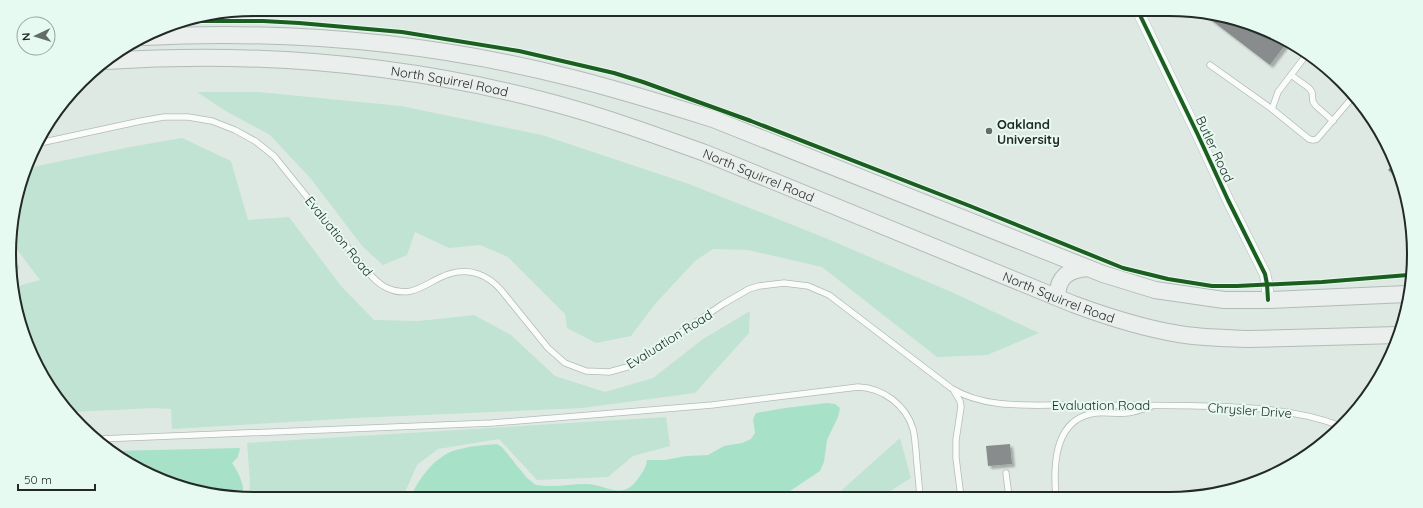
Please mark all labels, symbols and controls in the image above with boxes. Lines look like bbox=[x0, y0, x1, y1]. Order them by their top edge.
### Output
north arrow bbox=[16, 16, 56, 56]
text: N bbox=[19, 32, 33, 41]
street label: North Squirrel Road bbox=[390, 62, 510, 100]
street label: Butler Road bbox=[1193, 113, 1237, 185]
place label: Oakland University bbox=[997, 116, 1060, 147]
marker: Oakland University bbox=[984, 126, 994, 136]
street label: North Squirrel Road bbox=[701, 145, 817, 205]
street label: Evaluation Road bbox=[302, 193, 376, 279]
street label: North Squirrel Road bbox=[1000, 268, 1117, 326]
street label: Evaluation Road bbox=[623, 306, 715, 372]
street label: Evaluation Road bbox=[1052, 397, 1150, 413]
street label: Chrysler Drive bbox=[1207, 399, 1293, 421]
scale bar bbox=[18, 466, 95, 492]
text: 50 m bbox=[24, 472, 52, 487]

